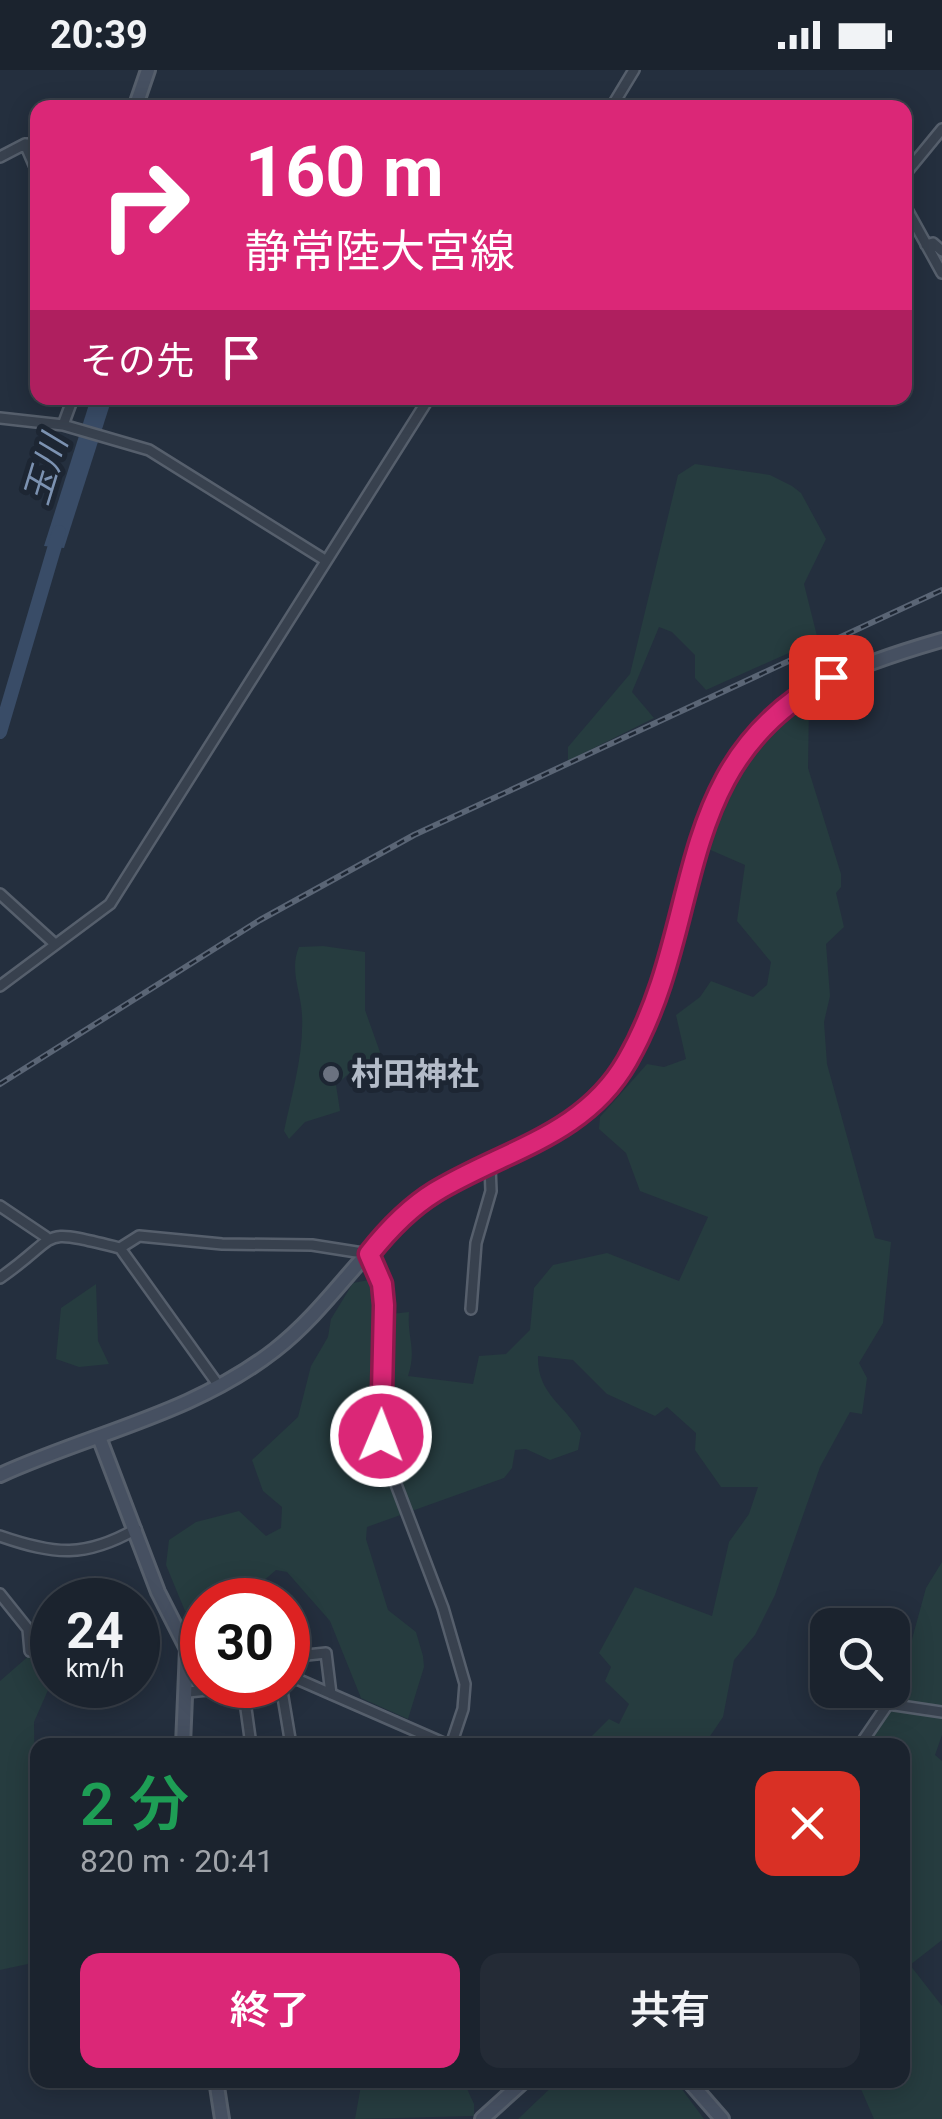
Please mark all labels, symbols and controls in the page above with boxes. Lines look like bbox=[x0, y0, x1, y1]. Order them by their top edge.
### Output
text: 20:39 bbox=[50, 13, 148, 57]
text: 160 m bbox=[245, 131, 444, 213]
icon: right bbox=[80, 140, 210, 270]
text: 静常陸大宮線 bbox=[245, 225, 515, 278]
icon: arrive bbox=[214, 330, 269, 385]
text: その先 bbox=[80, 339, 194, 383]
water label: 玉川 bbox=[16, 427, 77, 509]
pin bbox=[789, 635, 874, 720]
icon: arrive bbox=[804, 650, 859, 705]
place label: 村田神社 bbox=[351, 1055, 479, 1093]
marker: 村田神社 bbox=[320, 1063, 342, 1085]
position arrow bbox=[329, 1384, 433, 1488]
speed limit sign: 30 bbox=[180, 1578, 310, 1708]
text: 24 bbox=[66, 1602, 124, 1660]
map controls bbox=[810, 1608, 910, 1708]
button: search bbox=[810, 1608, 910, 1708]
text: km/h bbox=[66, 1654, 124, 1683]
text: 2 分 bbox=[80, 1769, 189, 1840]
button: close bbox=[755, 1771, 860, 1876]
text: 820 m · 20:41 bbox=[80, 1842, 274, 1880]
button: 終了 bbox=[80, 1953, 460, 2068]
button: 共有 bbox=[480, 1953, 860, 2068]

